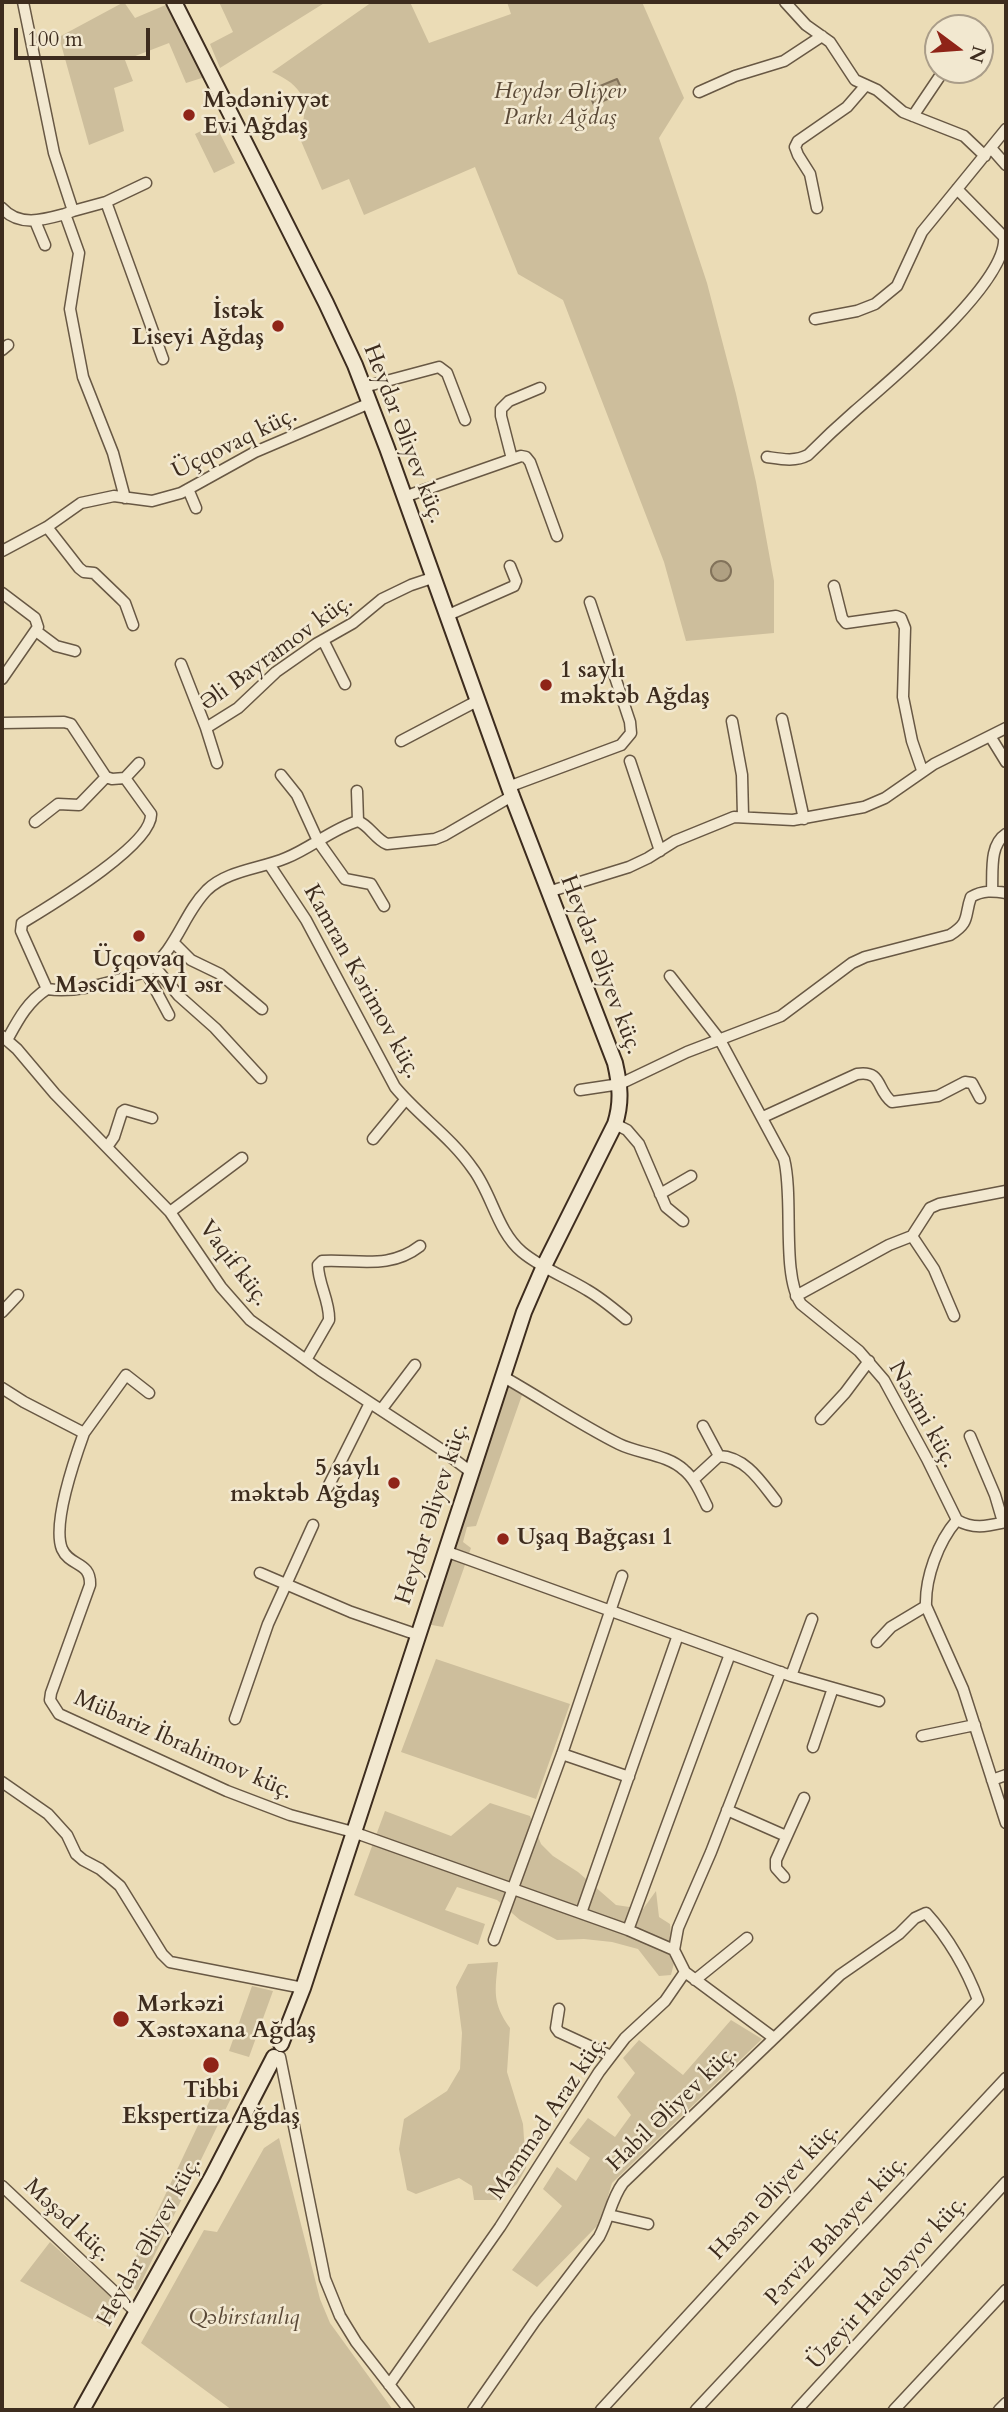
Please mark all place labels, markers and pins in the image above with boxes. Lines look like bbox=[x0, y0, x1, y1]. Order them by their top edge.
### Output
place label: Mədəniyyət Evi Ağdaş bbox=[203, 88, 329, 142]
marker: Mədəniyyət Evi Ağdaş bbox=[181, 107, 197, 123]
place label: İstək Liseyi Ağdaş bbox=[132, 299, 264, 353]
marker: İstək Liseyi Ağdaş bbox=[270, 318, 286, 334]
place label: 1 saylı məktəb Ağdaş bbox=[560, 658, 710, 712]
marker: 1 saylı məktəb Ağdaş bbox=[538, 677, 554, 693]
marker: Üçqovaq Məscidi XVI əsr bbox=[131, 928, 147, 944]
place label: Üçqovaq Məscidi XVI əsr bbox=[55, 947, 223, 1001]
place label: 5 saylı məktəb Ağdaş bbox=[230, 1456, 380, 1510]
marker: 5 saylı məktəb Ağdaş bbox=[386, 1475, 402, 1491]
place label: Uşaq Bağçası 1 bbox=[517, 1525, 673, 1553]
marker: Uşaq Bağçası 1 bbox=[495, 1531, 511, 1547]
place label: Mərkəzi Xəstəxana Ağdaş bbox=[137, 1992, 316, 2046]
marker: Mərkəzi Xəstəxana Ağdaş bbox=[111, 2009, 131, 2029]
marker: Tibbi Ekspertiza Ağdaş bbox=[201, 2055, 221, 2075]
place label: Tibbi Ekspertiza Ağdaş bbox=[122, 2078, 300, 2132]

